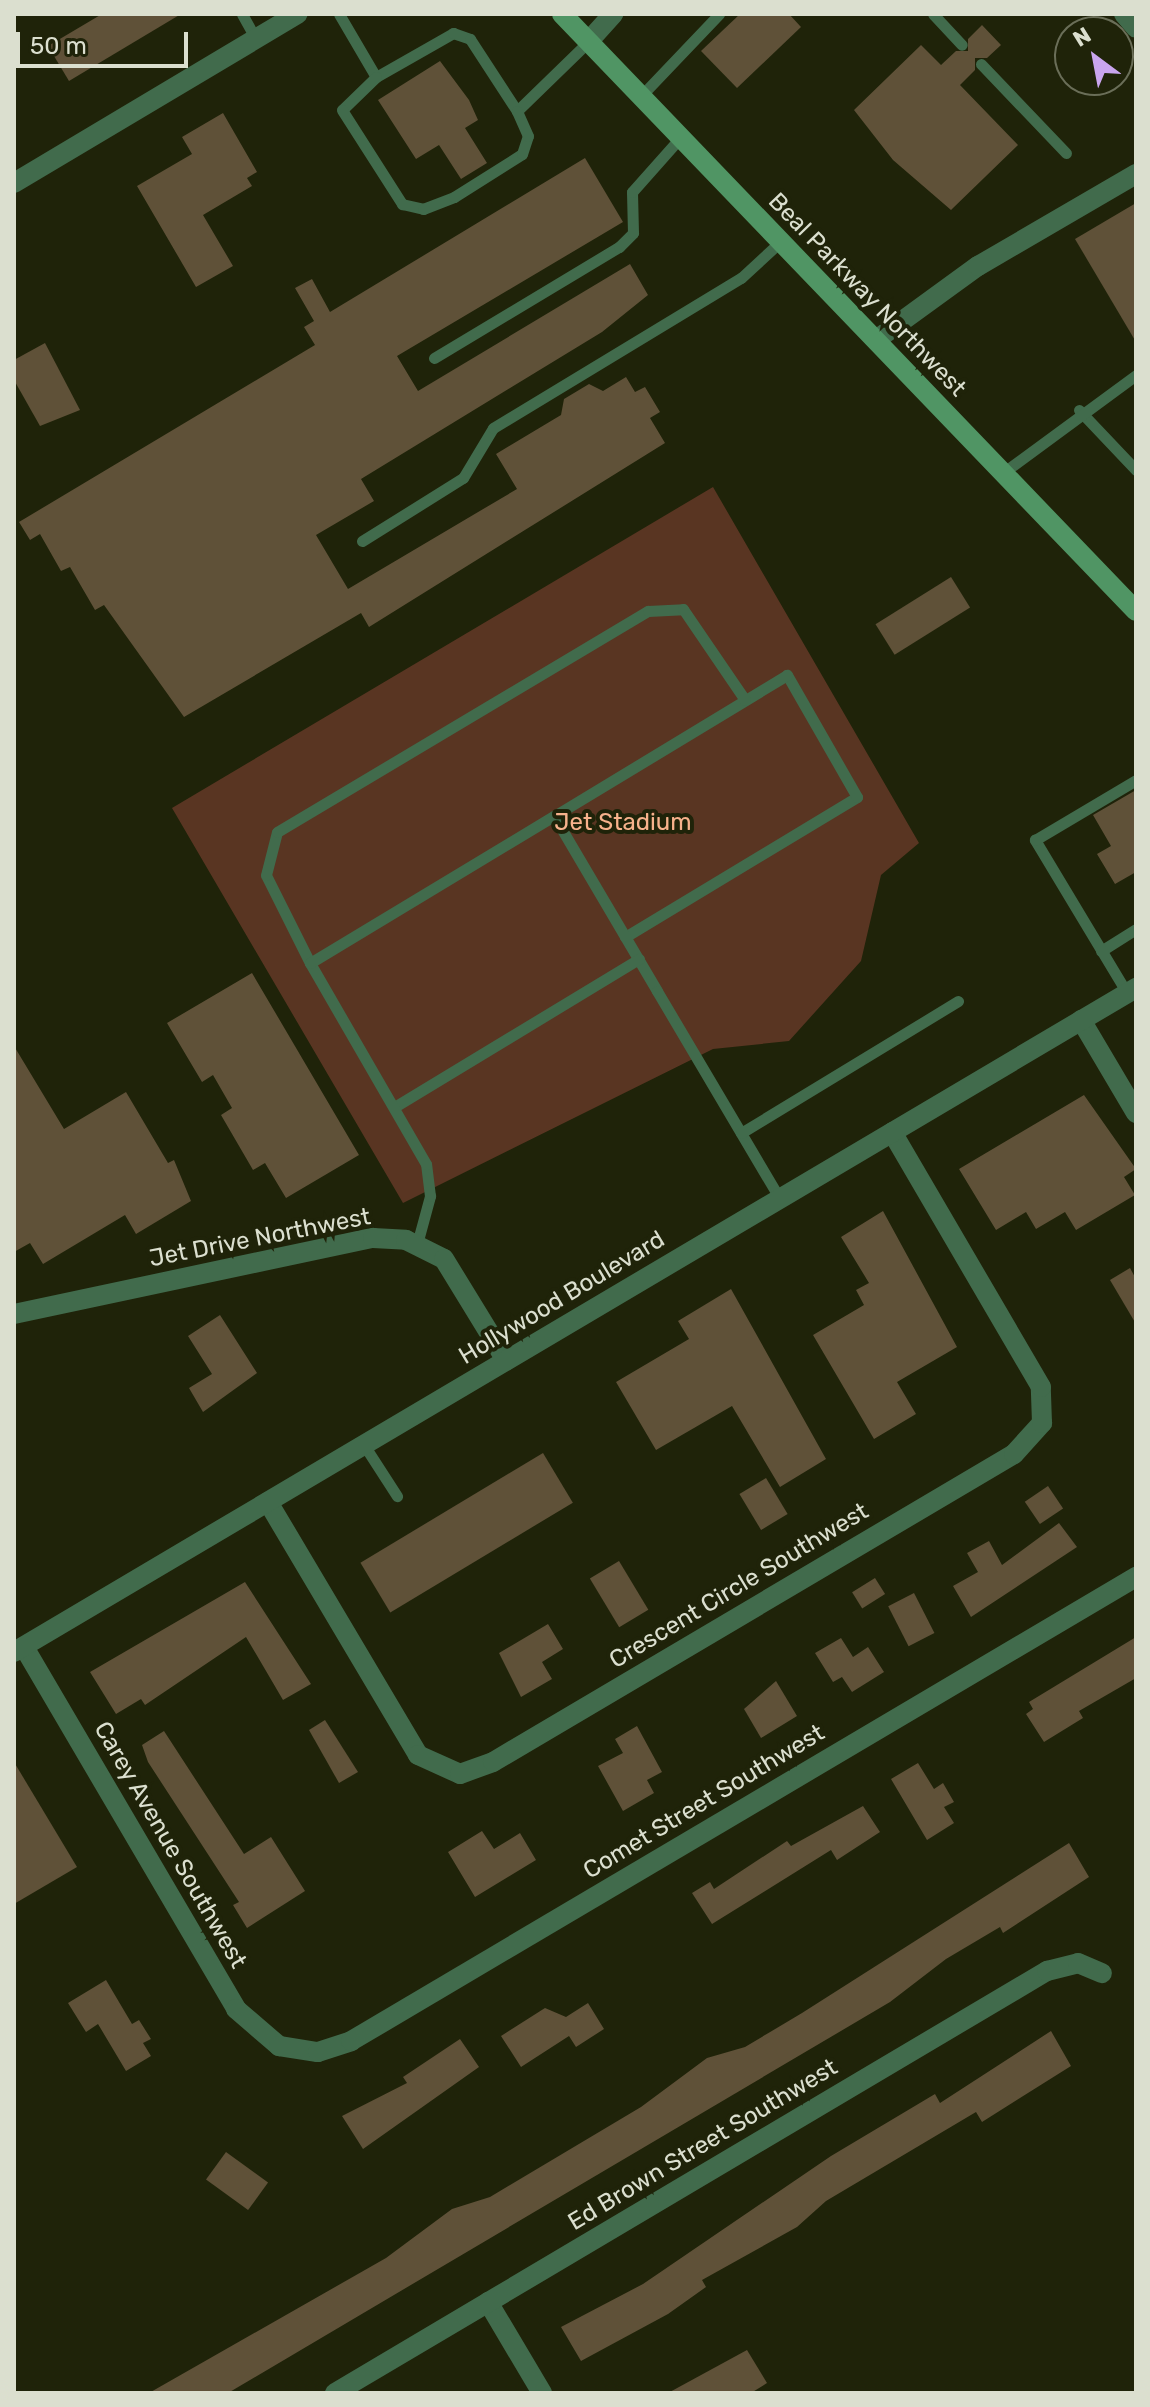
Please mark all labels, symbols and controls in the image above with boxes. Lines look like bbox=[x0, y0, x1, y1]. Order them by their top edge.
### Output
scale bar bbox=[20, 16, 192, 66]
north arrow bbox=[1054, 16, 1134, 96]
text: N bbox=[1068, 21, 1096, 53]
text: 50 m bbox=[30, 32, 87, 60]
street label: Beal Parkway Northwest bbox=[762, 187, 972, 403]
park label: Jet Stadium bbox=[554, 809, 692, 837]
street label: Jet Drive Northwest bbox=[147, 1202, 373, 1274]
street label: Hollywood Boulevard bbox=[454, 1225, 670, 1371]
street label: Crescent Circle Southwest bbox=[604, 1497, 874, 1675]
street label: Carey Avenue Southwest bbox=[87, 1716, 253, 1974]
street label: Comet Street Southwest bbox=[578, 1719, 830, 1885]
street label: Ed Brown Street Southwest bbox=[563, 2053, 843, 2237]

